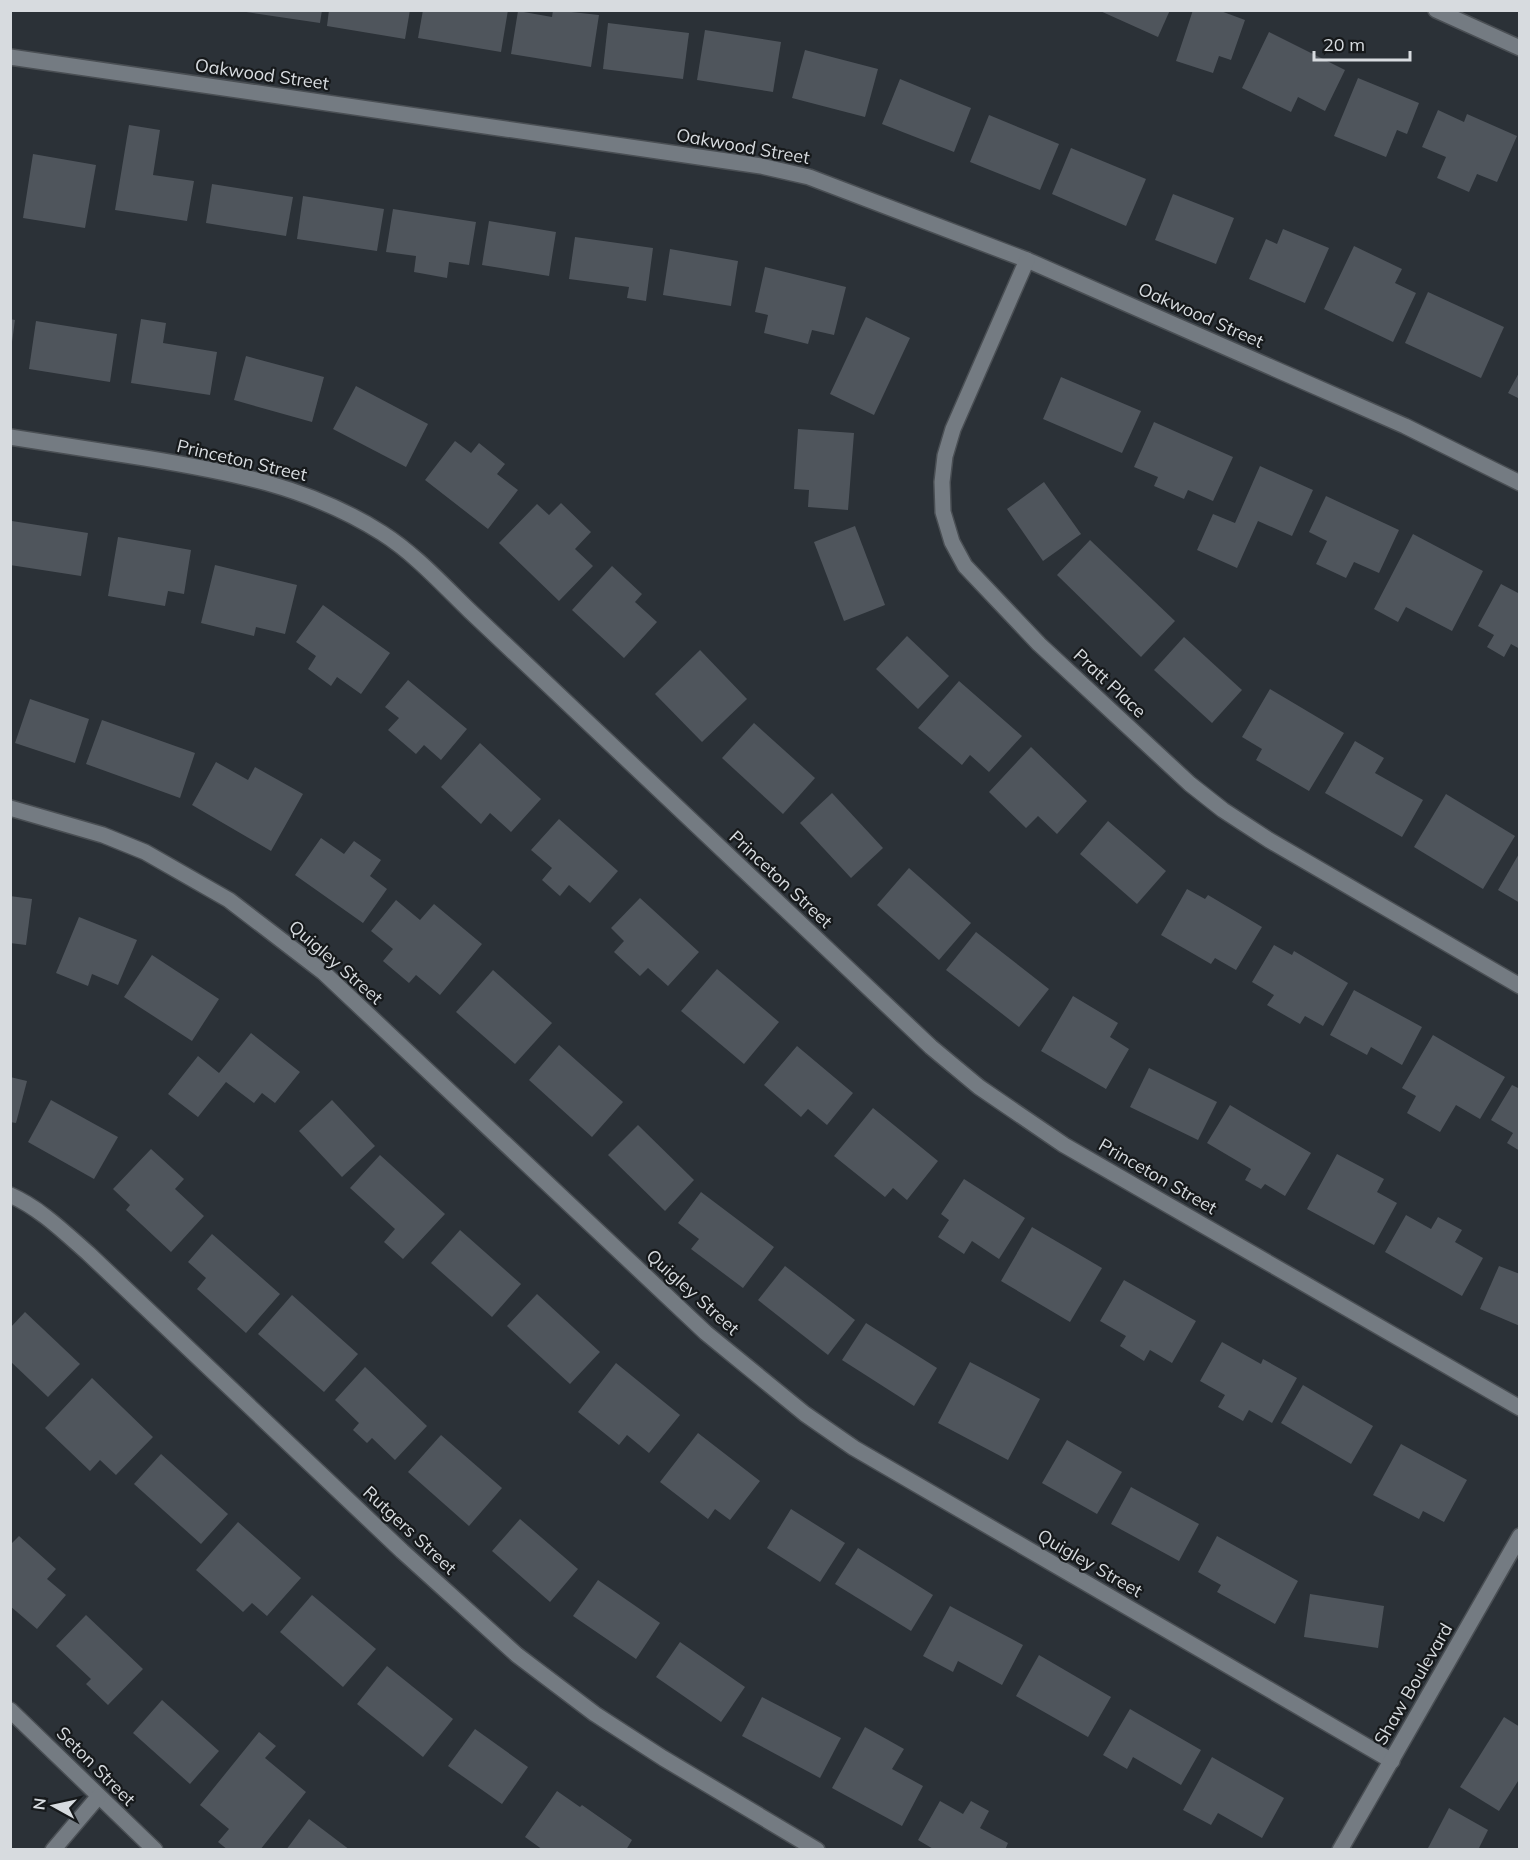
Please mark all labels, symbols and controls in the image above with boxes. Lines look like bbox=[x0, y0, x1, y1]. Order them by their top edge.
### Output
scale bar bbox=[1314, 24, 1410, 62]
text: 20 m bbox=[1323, 33, 1365, 56]
street label: Oakwood Street bbox=[194, 53, 330, 95]
street label: Oakwood Street bbox=[675, 123, 811, 169]
street label: Oakwood Street bbox=[1135, 277, 1267, 353]
street label: Princeton Street bbox=[175, 434, 309, 486]
street label: Pratt Place bbox=[1069, 643, 1151, 723]
street label: Princeton Street bbox=[725, 825, 837, 933]
street label: Quigley Street bbox=[284, 915, 388, 1009]
street label: Princeton Street bbox=[1095, 1133, 1221, 1219]
street label: Quigley Street bbox=[642, 1244, 744, 1340]
street label: Rutgers Street bbox=[358, 1481, 462, 1579]
street label: Quigley Street bbox=[1033, 1524, 1147, 1602]
street label: Shaw Boulevard bbox=[1369, 1619, 1457, 1749]
street label: Seton Street bbox=[52, 1722, 140, 1810]
north arrow bbox=[24, 1776, 84, 1836]
text: N bbox=[28, 1797, 50, 1811]

